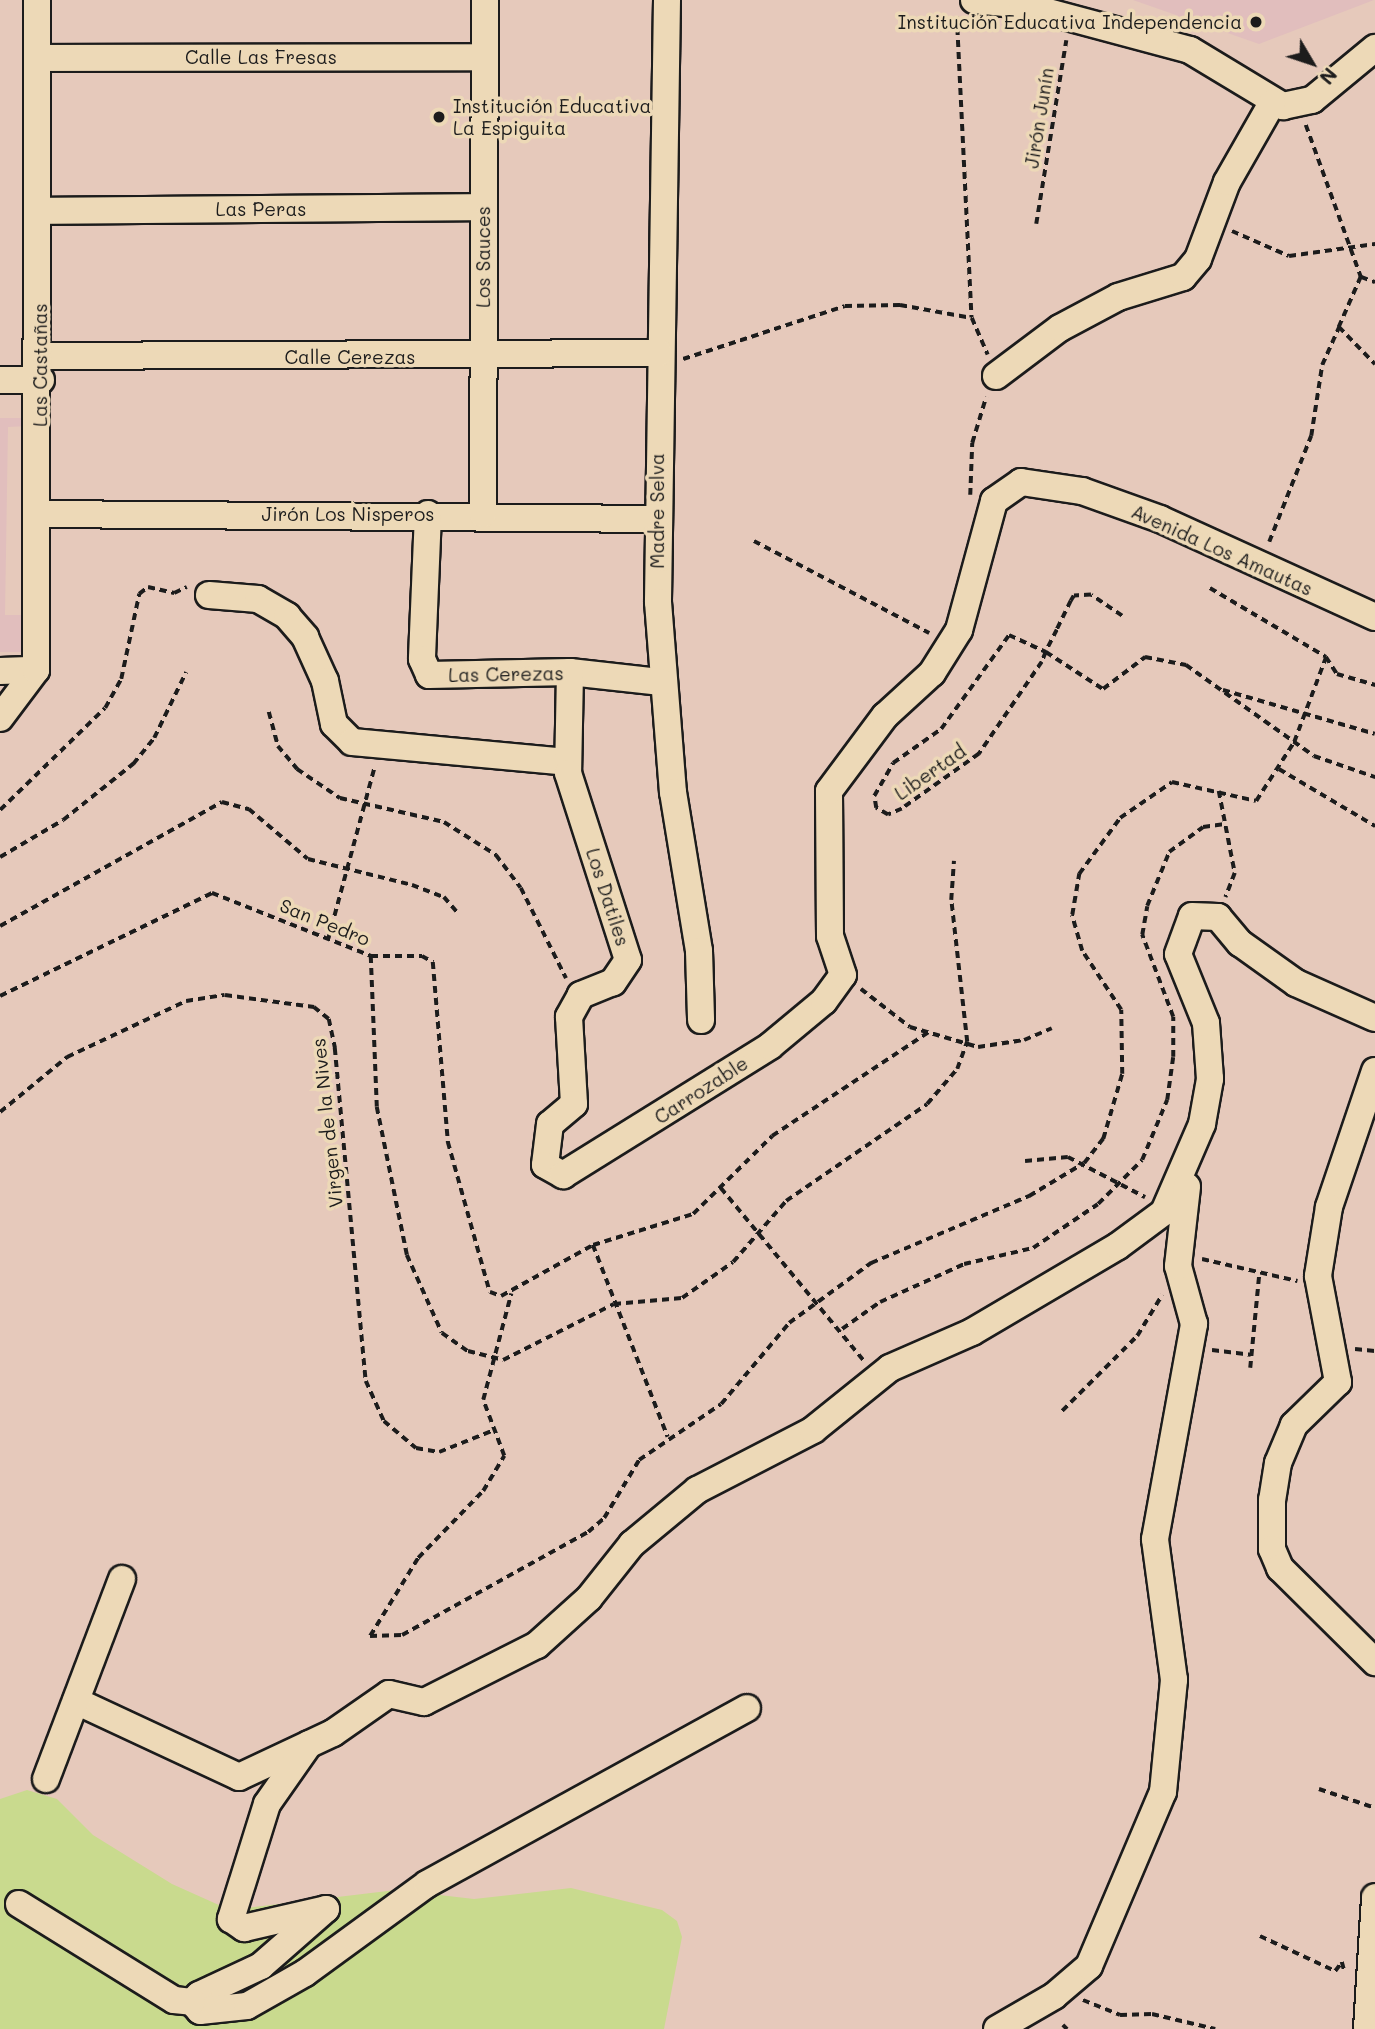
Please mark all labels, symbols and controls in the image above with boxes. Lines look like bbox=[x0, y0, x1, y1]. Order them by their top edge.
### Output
place label: Institución Educativa Independencia bbox=[898, 11, 1242, 33]
marker: Institución Educativa Independencia bbox=[1248, 14, 1264, 30]
north arrow bbox=[1277, 28, 1347, 98]
street label: Calle Las Fresas bbox=[185, 46, 337, 68]
text: N bbox=[1314, 63, 1343, 90]
street label: Jirón Junín bbox=[1020, 66, 1058, 170]
place label: Institución Educativa La Espiguita bbox=[453, 95, 651, 139]
marker: Institución Educativa La Espiguita bbox=[431, 109, 447, 125]
street label: Las Peras bbox=[215, 198, 307, 220]
street label: Los Sauces bbox=[472, 206, 494, 308]
street label: Las Castañas bbox=[29, 303, 51, 427]
street label: Calle Cerezas bbox=[284, 346, 416, 368]
street label: Madre Selva bbox=[646, 453, 668, 569]
street label: Avenida Los Amautas bbox=[1128, 500, 1316, 600]
street label: Jirón Los Nisperos bbox=[262, 503, 434, 525]
street label: Las Cerezas bbox=[448, 662, 564, 686]
street label: Libertad bbox=[890, 739, 970, 805]
street label: Los Datiles bbox=[581, 845, 635, 949]
street label: San Pedro bbox=[277, 894, 373, 950]
street label: Virgen de la Nives bbox=[307, 1037, 347, 1209]
street label: Carrozable bbox=[650, 1051, 752, 1129]

